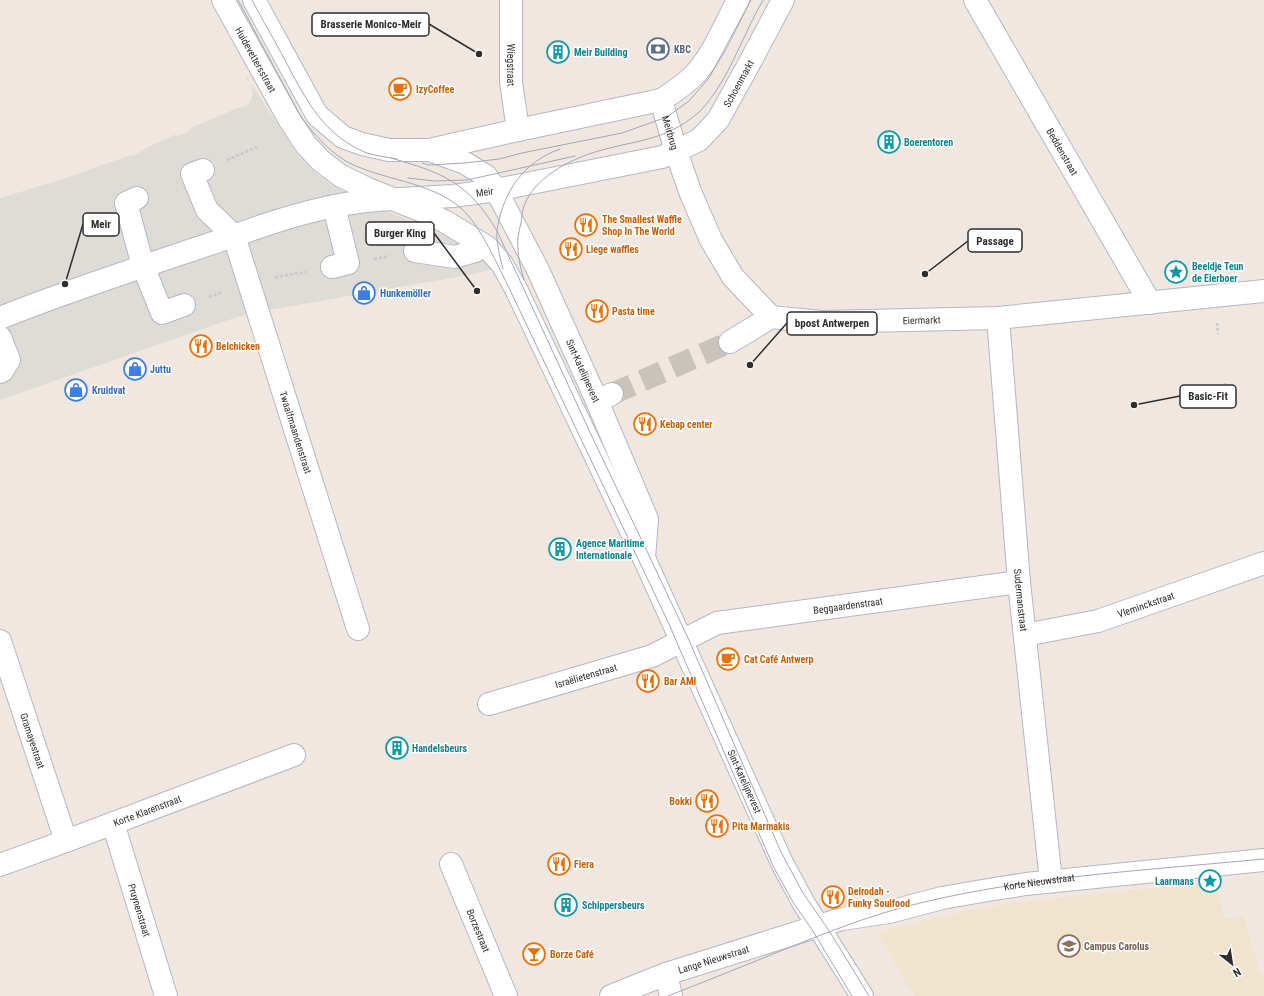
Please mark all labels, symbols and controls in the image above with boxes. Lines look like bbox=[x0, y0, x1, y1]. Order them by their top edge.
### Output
callout: Brasserie Monico-Meir bbox=[312, 13, 429, 36]
text: Brasserie Monico-Meir bbox=[321, 18, 422, 31]
street label: Huidevettersstraat bbox=[233, 25, 278, 94]
bank icon: KBC bbox=[645, 36, 671, 62]
building icon: Meir Building bbox=[545, 39, 571, 65]
street label: Wiegstraat bbox=[505, 44, 517, 87]
place label: KBC bbox=[674, 44, 691, 55]
place label: Meir Building bbox=[574, 47, 628, 58]
street label: Schoenmarkt bbox=[721, 58, 756, 109]
cafe icon: IzyCoffee bbox=[387, 76, 413, 102]
place label: IzyCoffee bbox=[416, 84, 455, 95]
street label: Meirbrug bbox=[660, 114, 680, 151]
street label: Beddenstraat bbox=[1044, 126, 1080, 177]
building icon: Boerentoren bbox=[876, 129, 902, 155]
place label: Boerentoren bbox=[904, 137, 953, 148]
street label: Meir bbox=[475, 185, 494, 199]
restaurant icon: The Smallest Waffle Shop In The World bbox=[573, 212, 599, 238]
callout: Meir bbox=[83, 213, 119, 236]
place label: The Smallest Waffle Shop In The World bbox=[602, 214, 682, 237]
text: Meir bbox=[91, 218, 111, 231]
callout: Burger King bbox=[366, 222, 434, 245]
text: Burger King bbox=[374, 227, 426, 240]
callout: Passage bbox=[968, 229, 1022, 252]
text: Passage bbox=[976, 235, 1014, 248]
restaurant icon: Liege waffles bbox=[558, 236, 584, 262]
place label: Liege waffles bbox=[586, 244, 639, 255]
place icon: Beeldje Teun de Eierboer bbox=[1163, 259, 1189, 285]
place label: Beeldje Teun de Eierboer bbox=[1192, 261, 1244, 284]
shop icon: Hunkemöller bbox=[351, 280, 377, 306]
place label: Hunkemöller bbox=[380, 288, 432, 299]
restaurant icon: Pasta time bbox=[584, 298, 610, 324]
place label: Pasta time bbox=[612, 306, 655, 317]
callout: bpost Antwerpen bbox=[787, 312, 877, 335]
street label: Eiermarkt bbox=[903, 314, 941, 326]
text: bpost Antwerpen bbox=[795, 317, 869, 330]
restaurant icon: Belchicken bbox=[188, 333, 214, 359]
street label: Sint-Katelijnevest bbox=[564, 337, 602, 404]
place label: Belchicken bbox=[216, 341, 260, 352]
shop icon: Juttu bbox=[122, 356, 148, 382]
place label: Juttu bbox=[150, 364, 171, 375]
shop icon: Kruidvat bbox=[63, 377, 89, 403]
place label: Kruidvat bbox=[92, 385, 125, 396]
callout: Basic-Fit bbox=[1180, 385, 1236, 408]
street label: Twaalfmaandenstraat bbox=[277, 390, 314, 475]
text: Basic-Fit bbox=[1188, 390, 1228, 403]
restaurant icon: Kebap center bbox=[632, 411, 658, 437]
place label: Kebap center bbox=[660, 419, 713, 430]
building icon: Agence Maritime Internationale bbox=[547, 536, 573, 562]
place label: Agence Maritime Internationale bbox=[576, 538, 645, 561]
street label: Sudermanstraat bbox=[1012, 568, 1029, 632]
street label: Vleminckstraat bbox=[1116, 590, 1176, 620]
street label: Beggaardenstraat bbox=[813, 596, 884, 616]
cafe icon: Cat Café Antwerp bbox=[715, 646, 741, 672]
place label: Cat Café Antwerp bbox=[744, 654, 814, 665]
street label: Israëlietenstraat bbox=[554, 662, 618, 690]
restaurant icon: Bar AMI bbox=[635, 668, 661, 694]
place label: Bar AMI bbox=[664, 676, 696, 687]
street label: Gramayestraat bbox=[18, 712, 47, 770]
building icon: Handelsbeurs bbox=[384, 735, 410, 761]
place label: Handelsbeurs bbox=[412, 743, 468, 754]
street label: Sint-Katelijnevest bbox=[725, 748, 764, 815]
restaurant icon: Bokki bbox=[694, 788, 720, 814]
street label: Korte Klarenstraat bbox=[112, 793, 183, 829]
place label: Bokki bbox=[669, 796, 692, 807]
restaurant icon: Pita Marmakis bbox=[704, 813, 730, 839]
place label: Pita Marmakis bbox=[732, 821, 790, 832]
restaurant icon: Fiera bbox=[546, 851, 572, 877]
place label: Fiera bbox=[574, 859, 594, 870]
place icon: Laarmans bbox=[1197, 868, 1223, 894]
street label: Korte Nieuwstraat bbox=[1003, 872, 1075, 892]
place label: Laarmans bbox=[1155, 876, 1194, 887]
street label: Pruynenstraat bbox=[126, 882, 152, 938]
restaurant icon: Delrodah - Funky Soulfood bbox=[820, 884, 846, 910]
place label: Delrodah - Funky Soulfood bbox=[848, 886, 910, 909]
building icon: Schippersbeurs bbox=[553, 892, 579, 918]
place label: Schippersbeurs bbox=[582, 900, 645, 911]
street label: Borzestraat bbox=[464, 908, 492, 954]
school or university icon: Campus Carolus bbox=[1056, 933, 1082, 959]
bar icon: Borze Café bbox=[521, 941, 547, 967]
place label: Campus Carolus bbox=[1084, 941, 1149, 952]
street label: Lange Nieuwstraat bbox=[677, 943, 751, 976]
north arrow bbox=[1212, 944, 1252, 984]
place label: Borze Café bbox=[550, 949, 594, 960]
text: N bbox=[1230, 965, 1243, 980]

